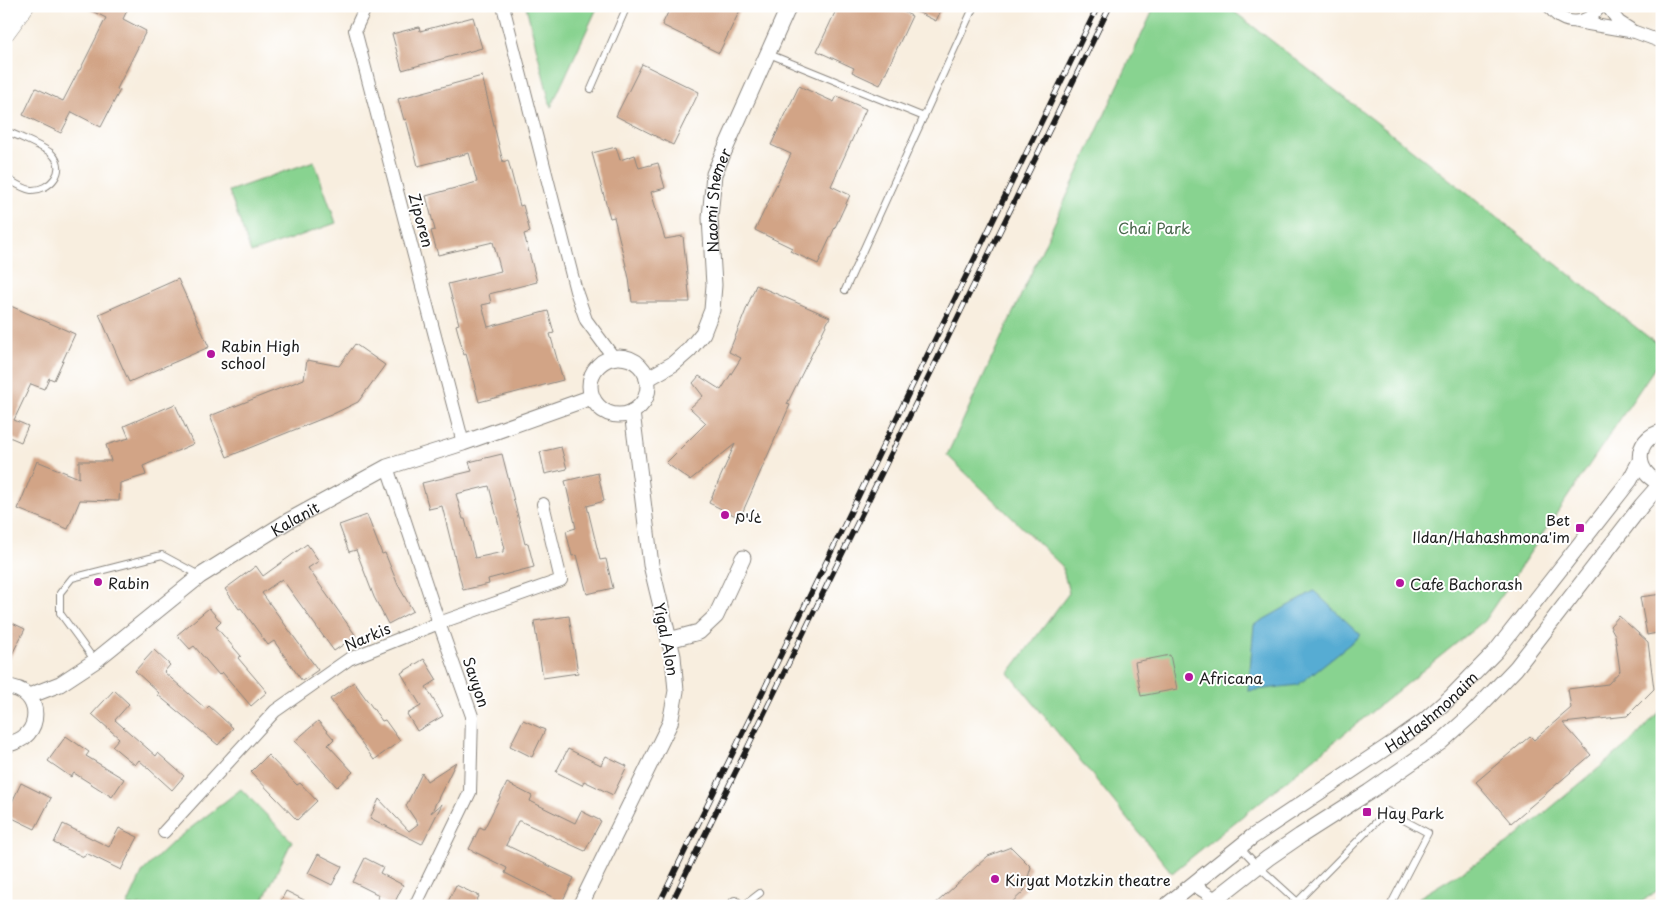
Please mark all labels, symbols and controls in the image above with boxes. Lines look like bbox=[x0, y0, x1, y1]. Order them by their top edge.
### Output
street label: Naomi Shemer bbox=[698, 144, 736, 253]
street label: Ziporen bbox=[404, 190, 440, 250]
park label: Chai Park bbox=[1118, 216, 1190, 239]
place label: Rabin High school bbox=[221, 334, 300, 374]
marker: Rabin High school bbox=[205, 348, 217, 360]
street label: Kalanit bbox=[265, 495, 323, 541]
place label: גלים bbox=[735, 504, 762, 527]
place label: Bet Ildan/Hahashmona'im bbox=[1412, 508, 1570, 548]
marker: גלים bbox=[719, 509, 731, 521]
marker: Bet Ildan/Hahashmona'im bbox=[1574, 522, 1586, 534]
place label: Rabin bbox=[108, 571, 149, 594]
place label: Cafe Bachorash bbox=[1410, 572, 1523, 595]
marker: Rabin bbox=[92, 576, 104, 588]
marker: Cafe Bachorash bbox=[1394, 577, 1406, 589]
street label: Yigal Alon bbox=[649, 600, 685, 678]
street label: Narkis bbox=[340, 616, 394, 656]
street label: Savyon bbox=[458, 654, 496, 710]
street label: HaHashmonaim bbox=[1379, 665, 1482, 757]
place label: Africana bbox=[1199, 666, 1263, 689]
marker: Africana bbox=[1183, 671, 1195, 683]
place label: Hay Park bbox=[1377, 801, 1444, 824]
marker: Hay Park bbox=[1361, 806, 1373, 818]
place label: Kiryat Motzkin theatre bbox=[1005, 868, 1171, 891]
marker: Kiryat Motzkin theatre bbox=[989, 873, 1001, 885]

